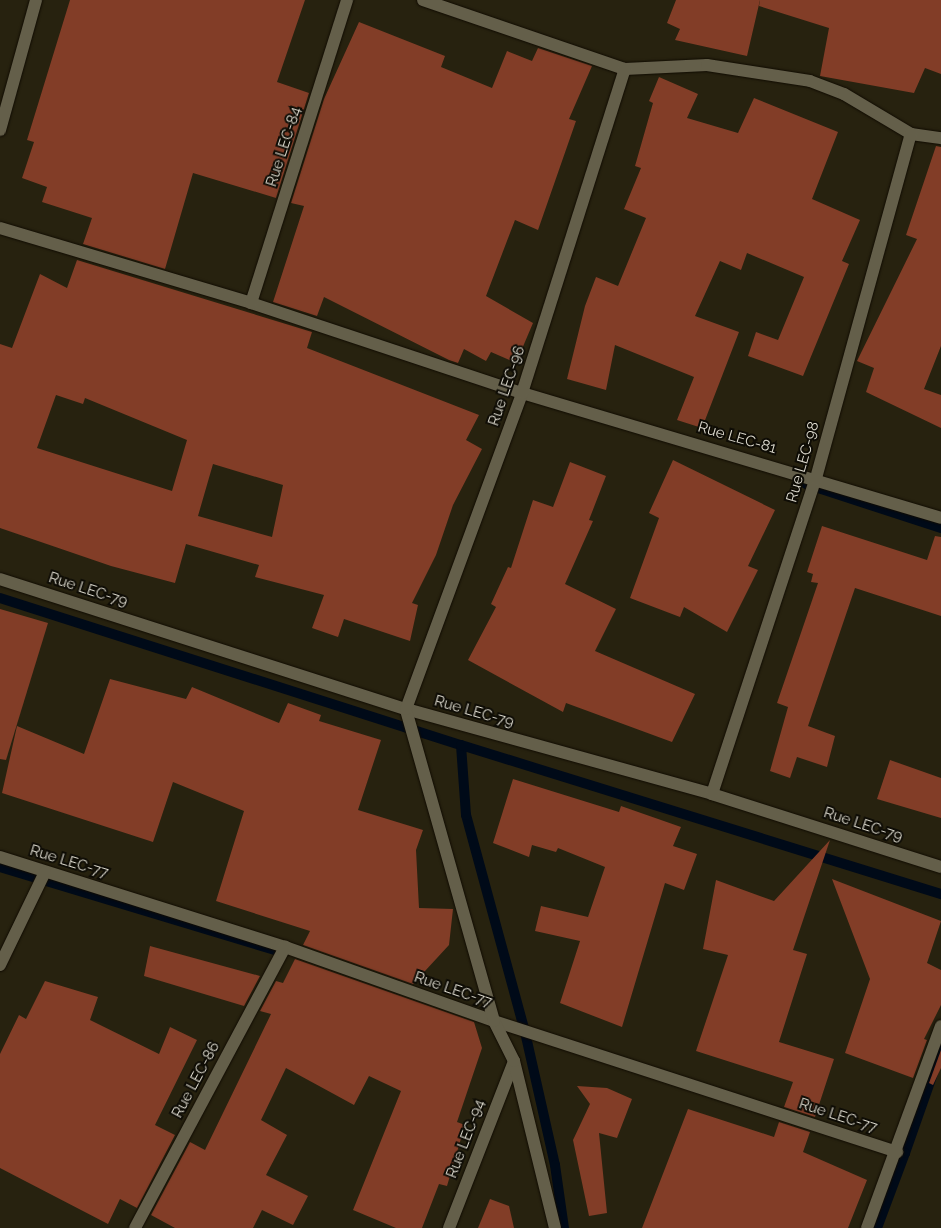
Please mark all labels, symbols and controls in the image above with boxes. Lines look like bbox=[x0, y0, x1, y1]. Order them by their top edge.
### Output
street label: Rue LEC-84 bbox=[263, 105, 305, 189]
street label: Rue LEC-96 bbox=[485, 344, 529, 428]
street label: Rue LEC-81 bbox=[696, 418, 778, 458]
street label: Rue LEC-98 bbox=[783, 420, 823, 504]
street label: Rue LEC-79 bbox=[46, 569, 130, 611]
street label: Rue LEC-79 bbox=[432, 692, 516, 732]
street label: Rue LEC-79 bbox=[821, 804, 905, 846]
street label: Rue LEC-77 bbox=[28, 842, 110, 882]
street label: Rue LEC-77 bbox=[412, 968, 494, 1012]
street label: Rue LEC-86 bbox=[168, 1039, 224, 1121]
street label: Rue LEC-77 bbox=[797, 1095, 879, 1137]
street label: Rue LEC-94 bbox=[443, 1097, 489, 1181]

